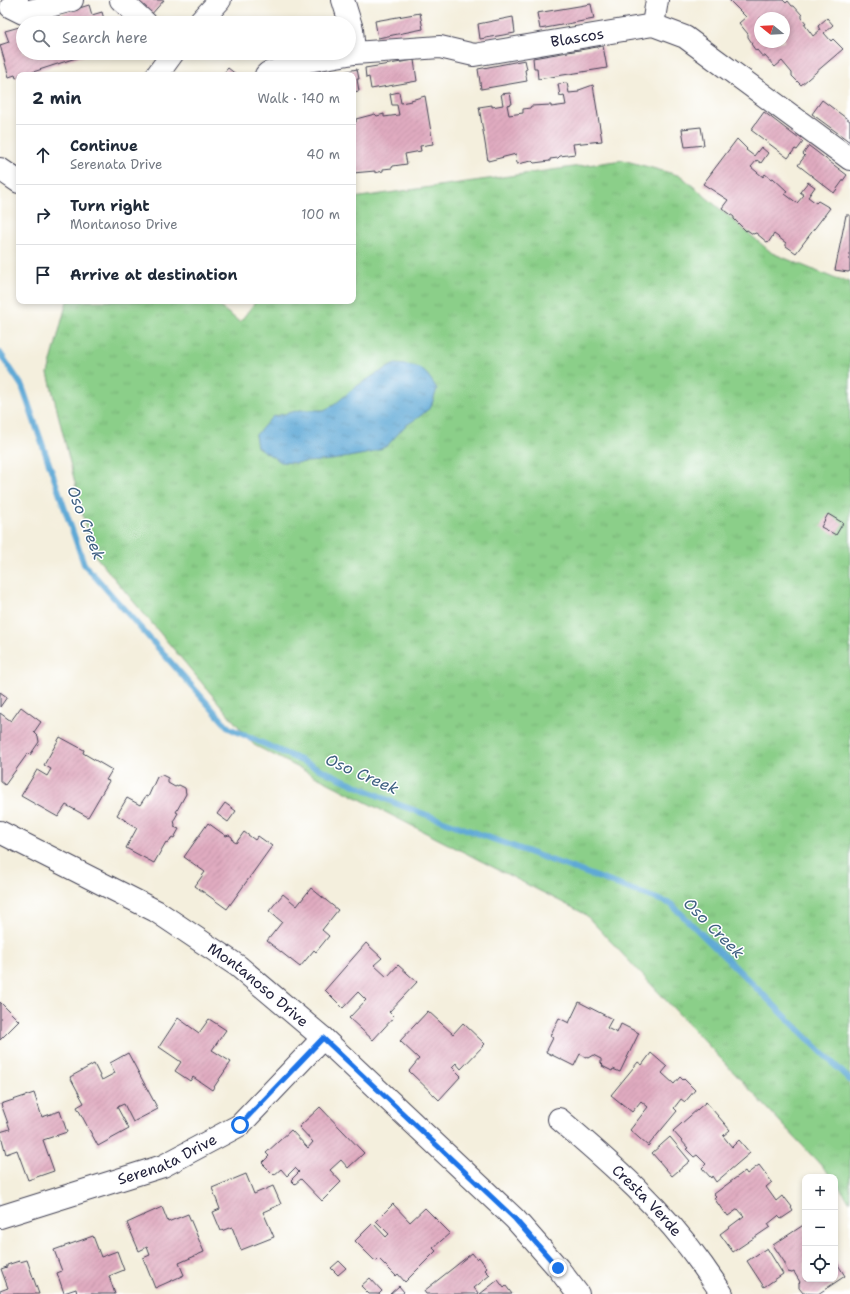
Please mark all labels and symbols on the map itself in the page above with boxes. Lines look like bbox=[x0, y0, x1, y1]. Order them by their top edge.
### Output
north arrow bbox=[754, 12, 790, 48]
street label: Blascos bbox=[549, 23, 605, 52]
water label: Oso Creek bbox=[62, 483, 110, 563]
water label: Oso Creek bbox=[322, 749, 402, 799]
water label: Oso Creek bbox=[679, 893, 749, 963]
street label: Montanoso Drive bbox=[204, 938, 313, 1031]
route start bbox=[231, 1116, 249, 1134]
street label: Serenata Drive bbox=[115, 1129, 220, 1190]
street label: Cresta Verde bbox=[608, 1160, 686, 1241]
route end bbox=[549, 1259, 567, 1277]

